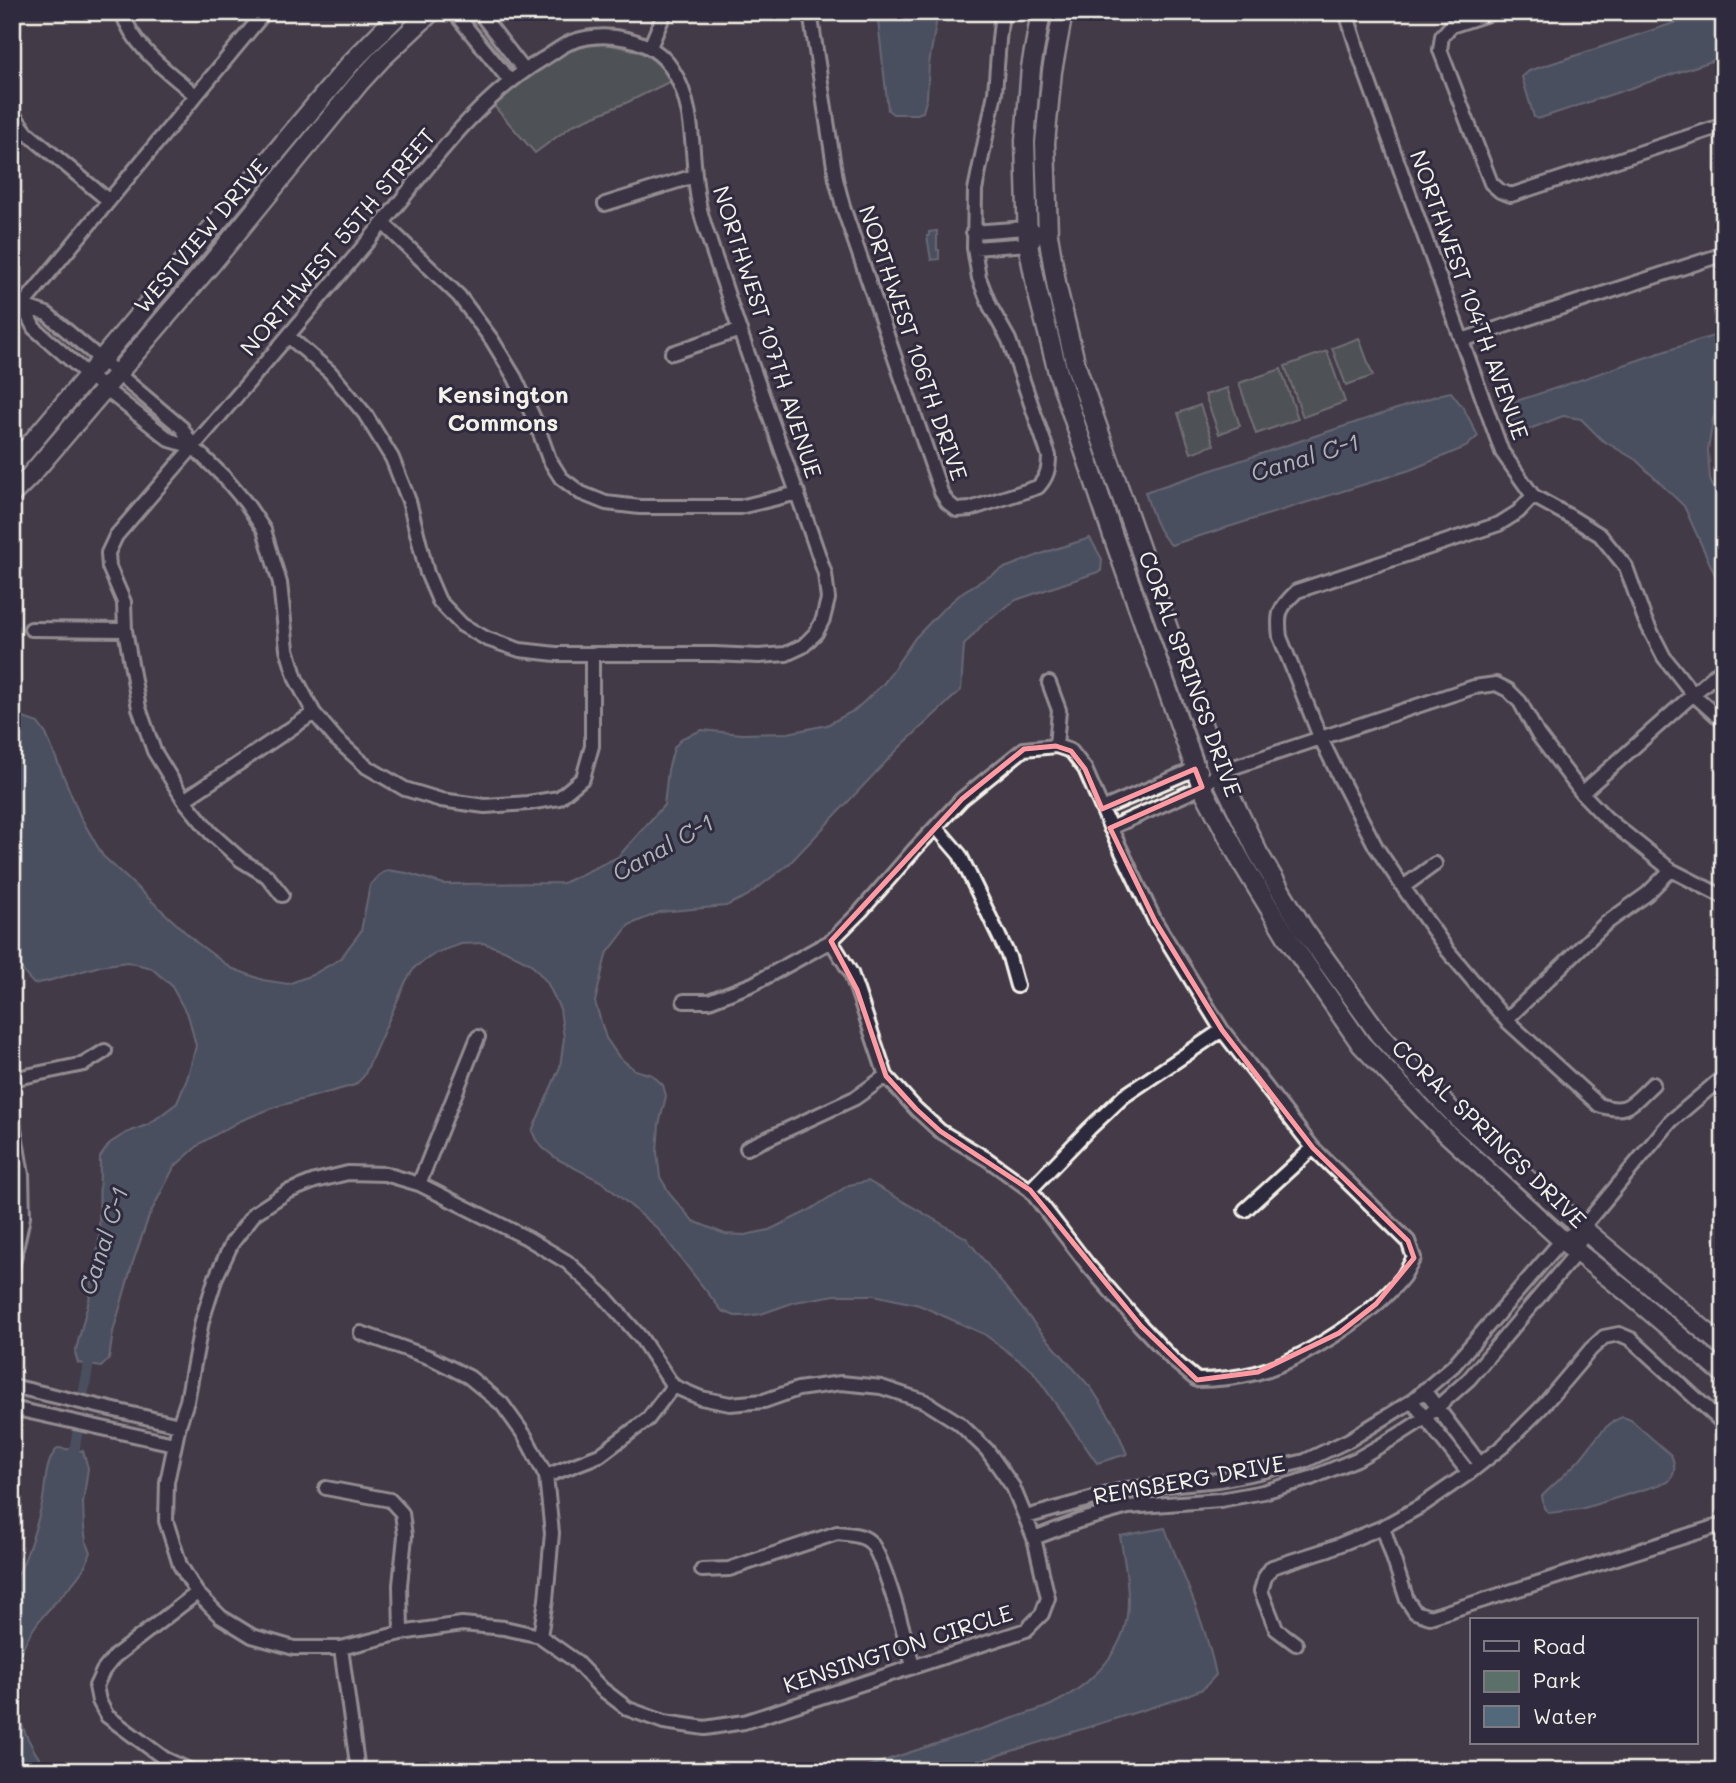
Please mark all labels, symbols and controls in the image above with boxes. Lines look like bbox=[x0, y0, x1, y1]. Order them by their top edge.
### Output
street label: NORTHWEST 55TH STREET bbox=[233, 121, 442, 362]
street label: NORTHWEST 104TH AVENUE bbox=[1403, 146, 1536, 444]
street label: WESTVIEW DRIVE bbox=[127, 152, 274, 319]
street label: NORTHWEST 107TH AVENUE bbox=[706, 182, 829, 482]
street label: NORTHWEST 106TH DRIVE bbox=[853, 201, 975, 484]
district label: Kensington Commons bbox=[437, 378, 569, 437]
water label: Canal C-1 bbox=[1246, 425, 1363, 488]
street label: CORAL SPRINGS DRIVE bbox=[1132, 547, 1249, 801]
water label: Canal C-1 bbox=[606, 806, 719, 887]
street label: CORAL SPRINGS DRIVE bbox=[1386, 1032, 1593, 1234]
water label: Canal C-1 bbox=[71, 1182, 135, 1299]
street label: REMSBERG DRIVE bbox=[1090, 1447, 1287, 1511]
street label: KENSINGTON CIRCLE bbox=[779, 1597, 1016, 1699]
legend bbox=[1470, 1618, 1698, 1744]
text: Road bbox=[1533, 1632, 1585, 1659]
text: Park bbox=[1533, 1666, 1581, 1693]
text: Water bbox=[1533, 1702, 1597, 1729]

